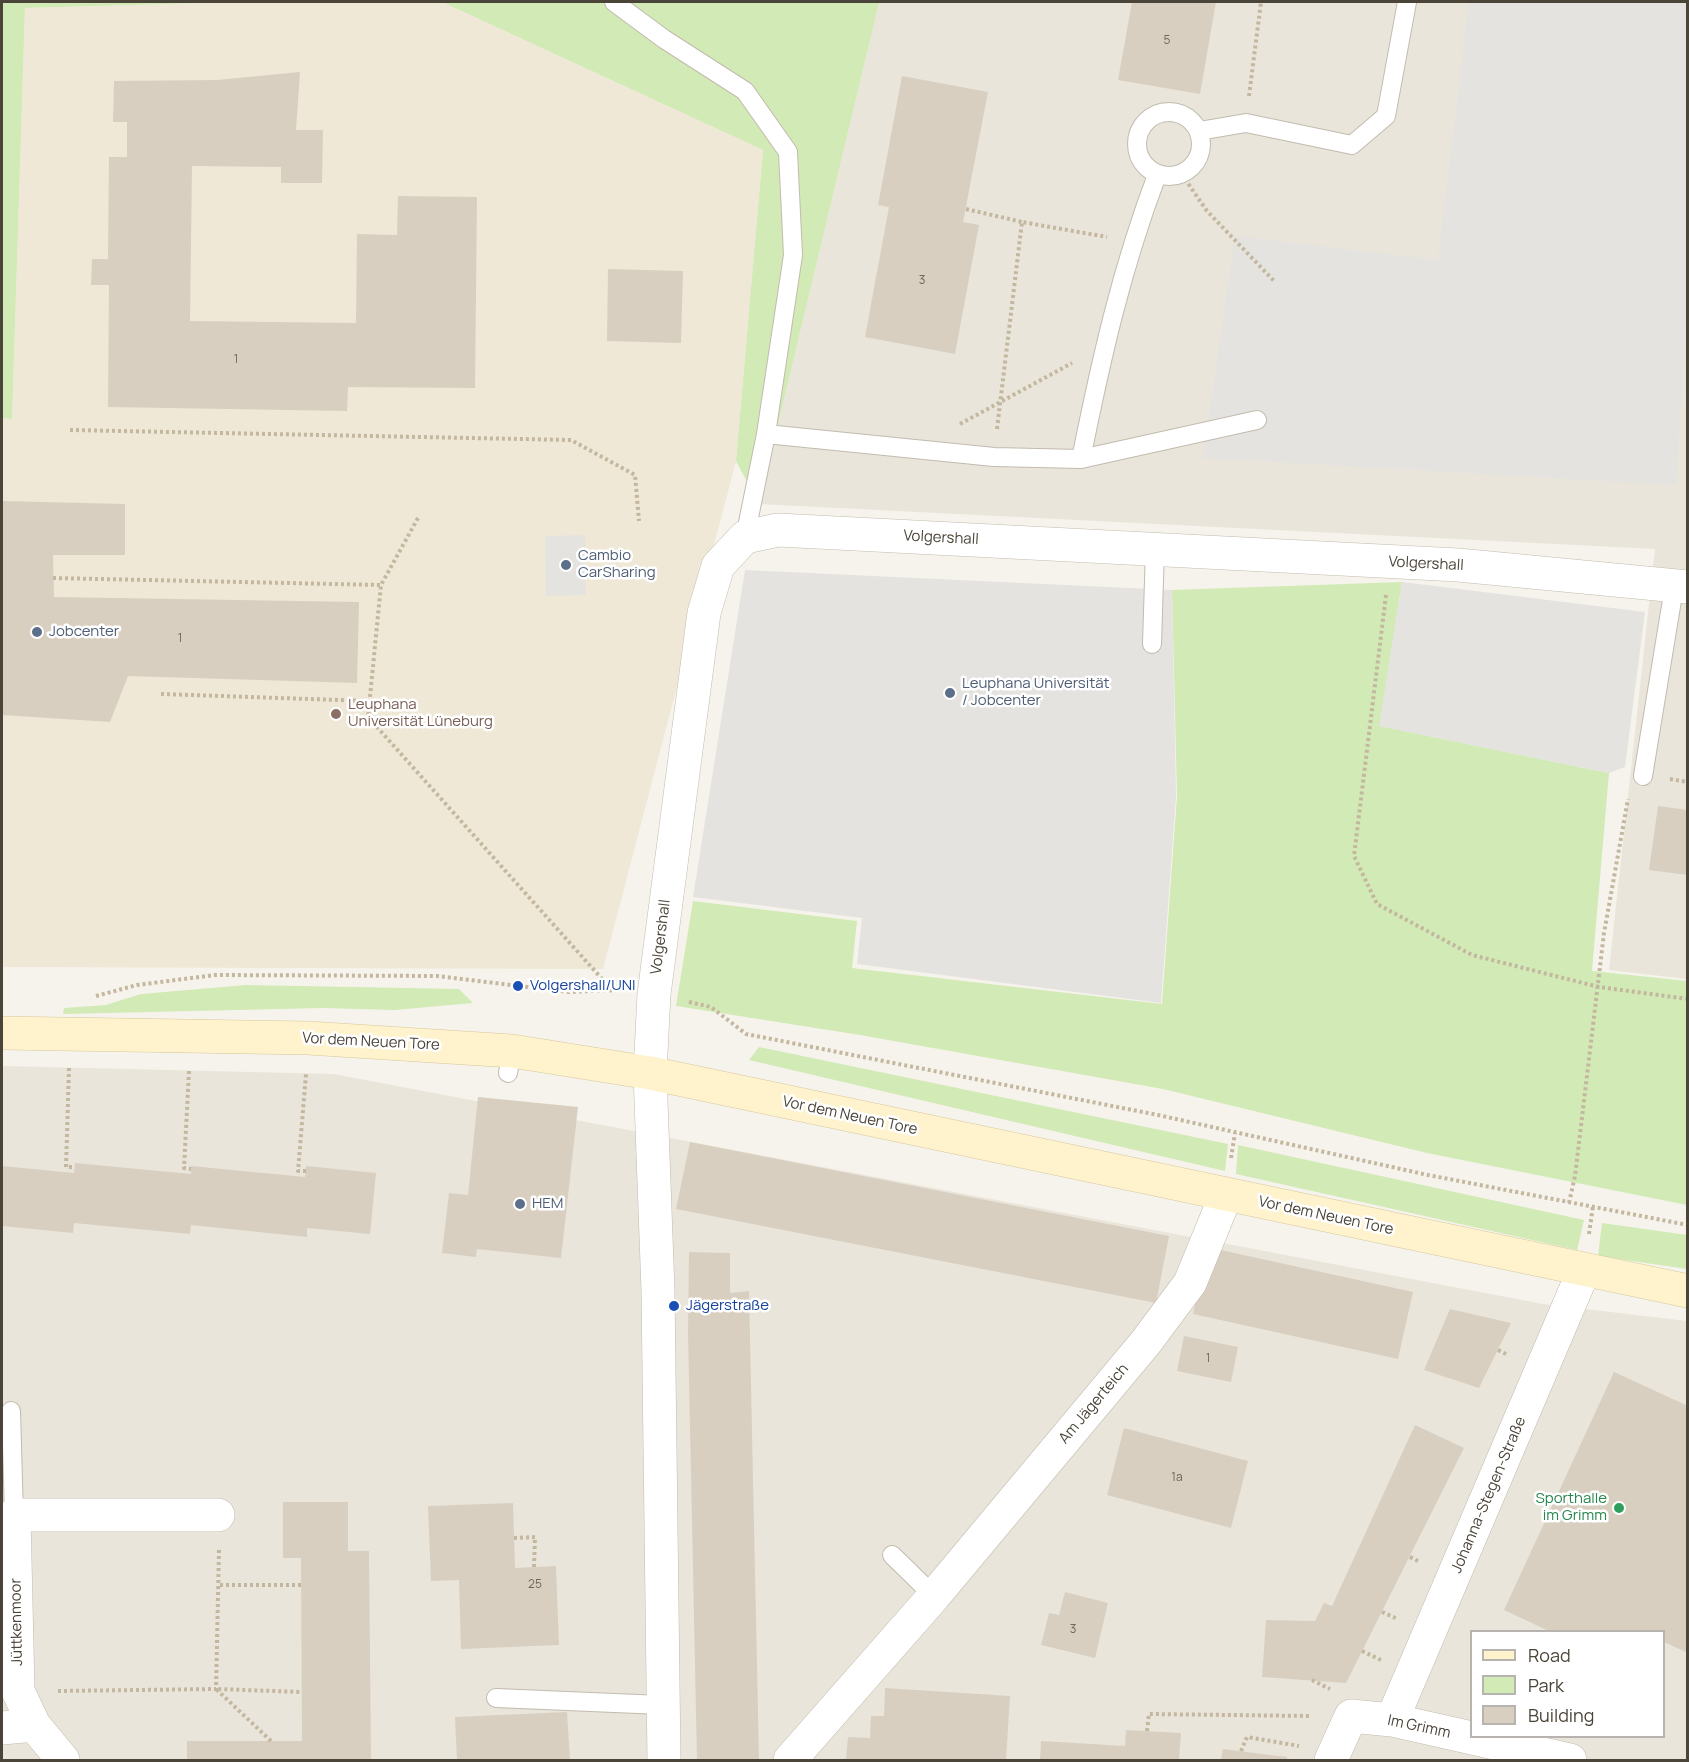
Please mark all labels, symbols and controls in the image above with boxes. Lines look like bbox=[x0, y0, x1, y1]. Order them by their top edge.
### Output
house number: 5 bbox=[1164, 34, 1170, 48]
house number: 3 bbox=[919, 274, 925, 288]
house number: 1 bbox=[234, 353, 238, 367]
street label: Volgershall bbox=[903, 527, 979, 549]
place label: Cambio CarSharing bbox=[578, 547, 656, 582]
street label: Volgershall bbox=[1388, 553, 1464, 575]
marker: Cambio CarSharing bbox=[559, 558, 573, 572]
place label: Jobcenter bbox=[49, 623, 119, 641]
marker: Jobcenter bbox=[30, 625, 44, 639]
house number: 1 bbox=[178, 632, 182, 646]
place label: Leuphana Universität / Jobcenter bbox=[962, 675, 1110, 710]
marker: Leuphana Universität / Jobcenter bbox=[943, 686, 957, 700]
place label: Leuphana Universität Lüneburg bbox=[348, 696, 493, 731]
marker: Leuphana Universität Lüneburg bbox=[329, 707, 343, 721]
street label: Volgershall bbox=[647, 898, 675, 976]
place label: Volgershall/UNI bbox=[530, 977, 636, 995]
marker: Volgershall/UNI bbox=[511, 979, 525, 993]
street label: Vor dem Neuen Tore bbox=[302, 1029, 440, 1055]
street label: Vor dem Neuen Tore bbox=[781, 1093, 919, 1139]
street label: Vor dem Neuen Tore bbox=[1257, 1193, 1395, 1239]
place label: HEM bbox=[532, 1195, 563, 1213]
marker: HEM bbox=[513, 1197, 527, 1211]
place label: Jägerstraße bbox=[686, 1297, 769, 1315]
marker: Jägerstraße bbox=[667, 1299, 681, 1313]
house number: 1 bbox=[1206, 1352, 1210, 1366]
street label: Am Jägerteich bbox=[1055, 1360, 1133, 1448]
street label: Johanna-Stegen-Straße bbox=[1448, 1414, 1530, 1576]
house number: 1a bbox=[1171, 1471, 1183, 1485]
place label: Sporthalle im Grimm bbox=[1536, 1490, 1607, 1525]
marker: Sporthalle im Grimm bbox=[1612, 1501, 1626, 1515]
street label: Jüttkenmoor bbox=[7, 1578, 27, 1666]
house number: 25 bbox=[528, 1578, 542, 1592]
house number: 3 bbox=[1070, 1623, 1076, 1637]
legend bbox=[1470, 1630, 1665, 1738]
text: Road bbox=[1528, 1643, 1571, 1667]
text: Park bbox=[1528, 1673, 1564, 1697]
text: Building bbox=[1528, 1703, 1594, 1727]
street label: Im Grimm bbox=[1386, 1712, 1452, 1742]

